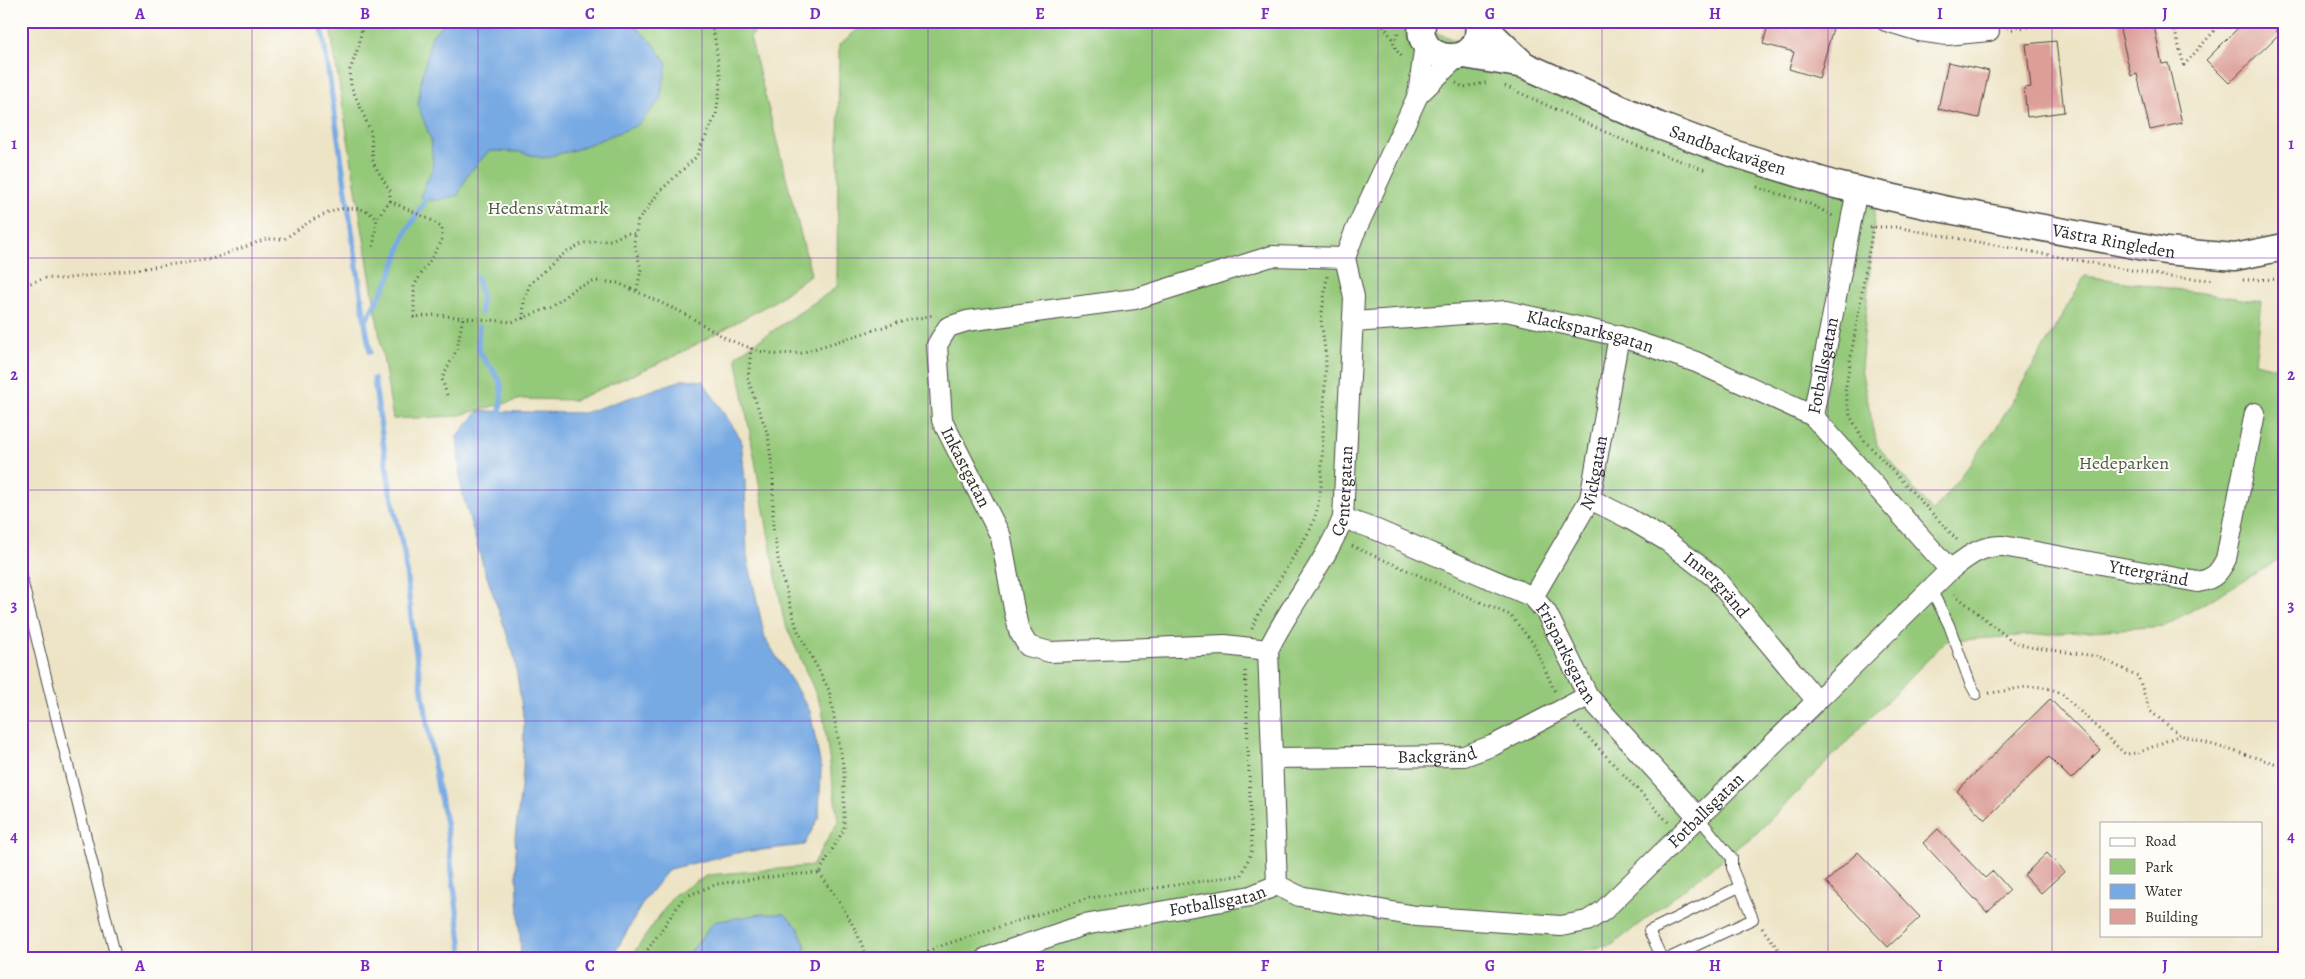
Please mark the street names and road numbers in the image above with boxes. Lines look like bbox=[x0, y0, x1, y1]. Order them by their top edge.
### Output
street label: Sandbackavägen bbox=[1666, 119, 1789, 181]
street label: Västra Ringleden bbox=[2049, 218, 2176, 264]
street label: Klacksparksgatan bbox=[1524, 304, 1657, 359]
street label: Fotballsgatan bbox=[1802, 315, 1844, 416]
street label: Inkastgatan bbox=[935, 422, 997, 512]
street label: Nickgatan bbox=[1574, 433, 1613, 515]
street label: Centergatan bbox=[1325, 445, 1359, 540]
street label: Innergränd bbox=[1679, 546, 1755, 623]
street label: Yttergränd bbox=[2106, 554, 2191, 592]
street label: Frisparksgatan bbox=[1530, 597, 1601, 709]
street label: Backgränd bbox=[1397, 740, 1480, 769]
street label: Fotballsgatan bbox=[1662, 767, 1749, 853]
street label: Fotballsgatan bbox=[1167, 879, 1270, 922]

